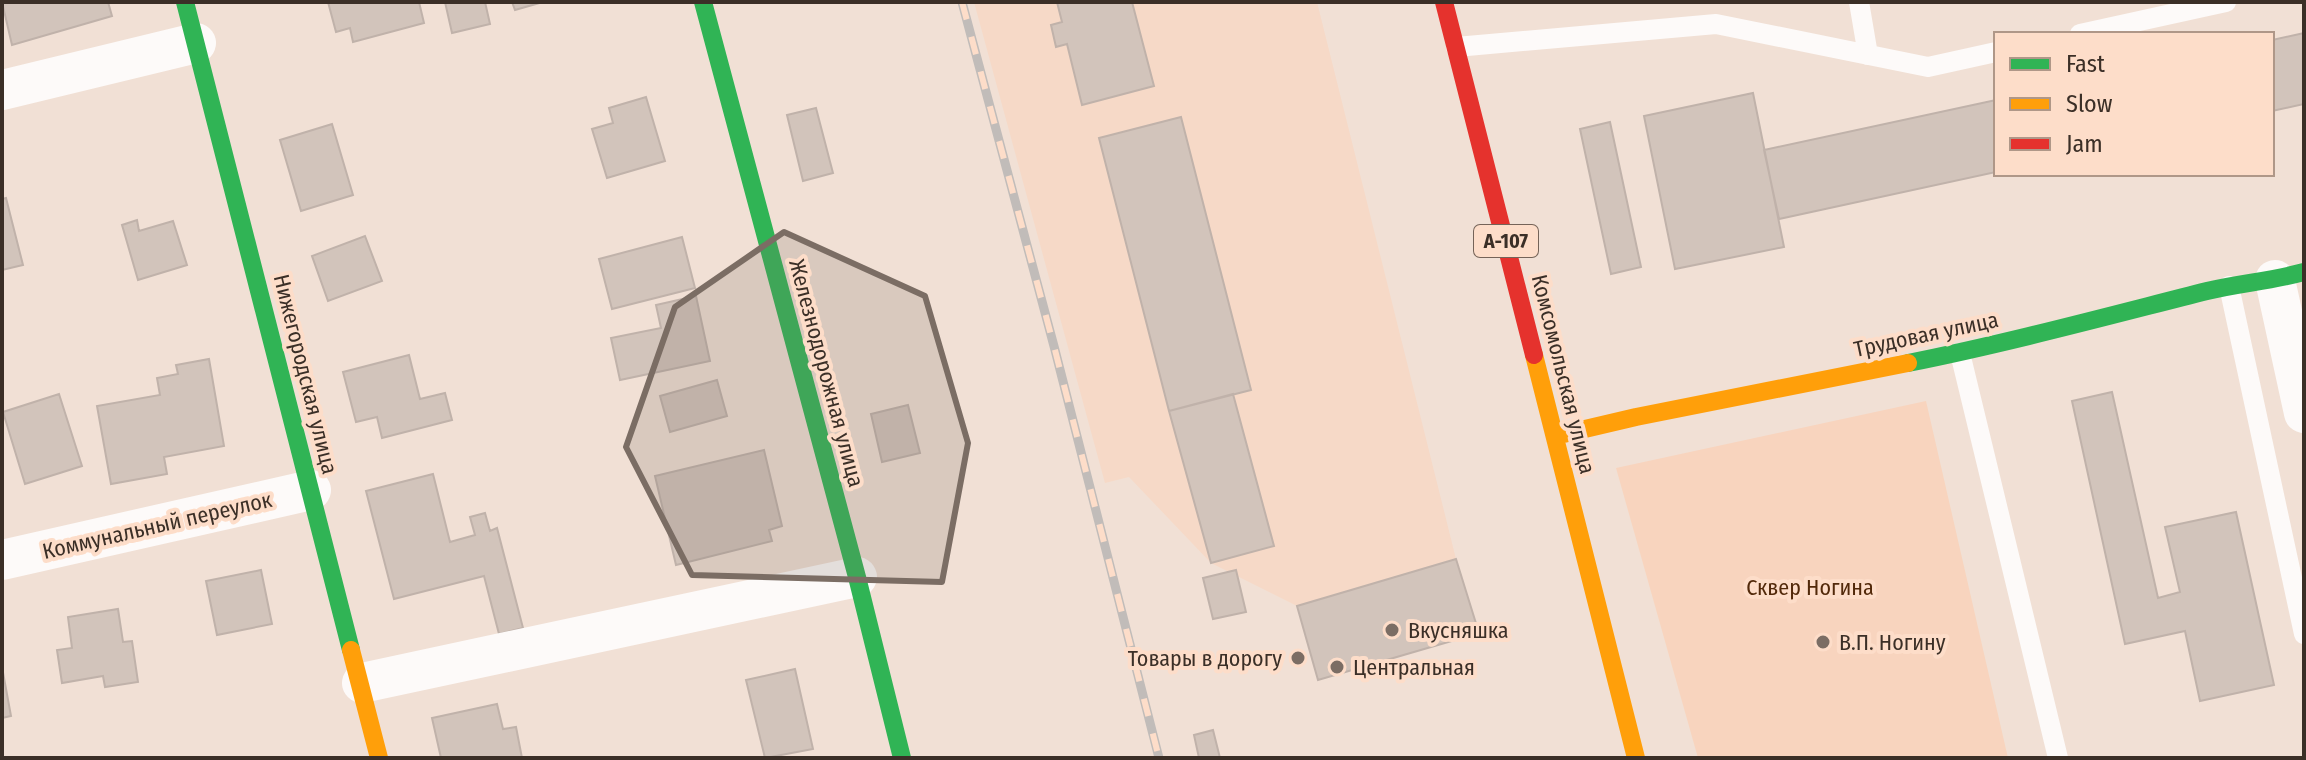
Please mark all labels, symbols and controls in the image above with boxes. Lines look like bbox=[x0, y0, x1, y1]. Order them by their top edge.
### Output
legend bbox=[1994, 32, 2274, 176]
text: Fast bbox=[2066, 50, 2105, 78]
text: Slow bbox=[2066, 90, 2113, 118]
text: Jam bbox=[2066, 130, 2103, 158]
road number: А-107 bbox=[1474, 225, 1538, 257]
street label: Железнодорожная улица bbox=[783, 256, 870, 490]
street label: Нижегородская улица bbox=[268, 271, 343, 477]
street label: Комсомольская улица bbox=[1526, 272, 1601, 477]
street label: Трудовая улица bbox=[1851, 306, 2001, 363]
street label: Коммунальный переулок bbox=[40, 486, 275, 565]
park label: Сквер Ногина bbox=[1746, 574, 1874, 601]
place label: Вкусняшка bbox=[1408, 617, 1509, 644]
marker: Вкусняшка bbox=[1383, 621, 1401, 639]
place label: В.П. Ногину bbox=[1839, 629, 1946, 656]
marker: В.П. Ногину bbox=[1814, 633, 1832, 651]
place label: Товары в дорогу bbox=[1128, 645, 1282, 672]
marker: Товары в дорогу bbox=[1289, 649, 1307, 667]
place label: Центральная bbox=[1353, 654, 1475, 681]
marker: Центральная bbox=[1328, 658, 1346, 676]

